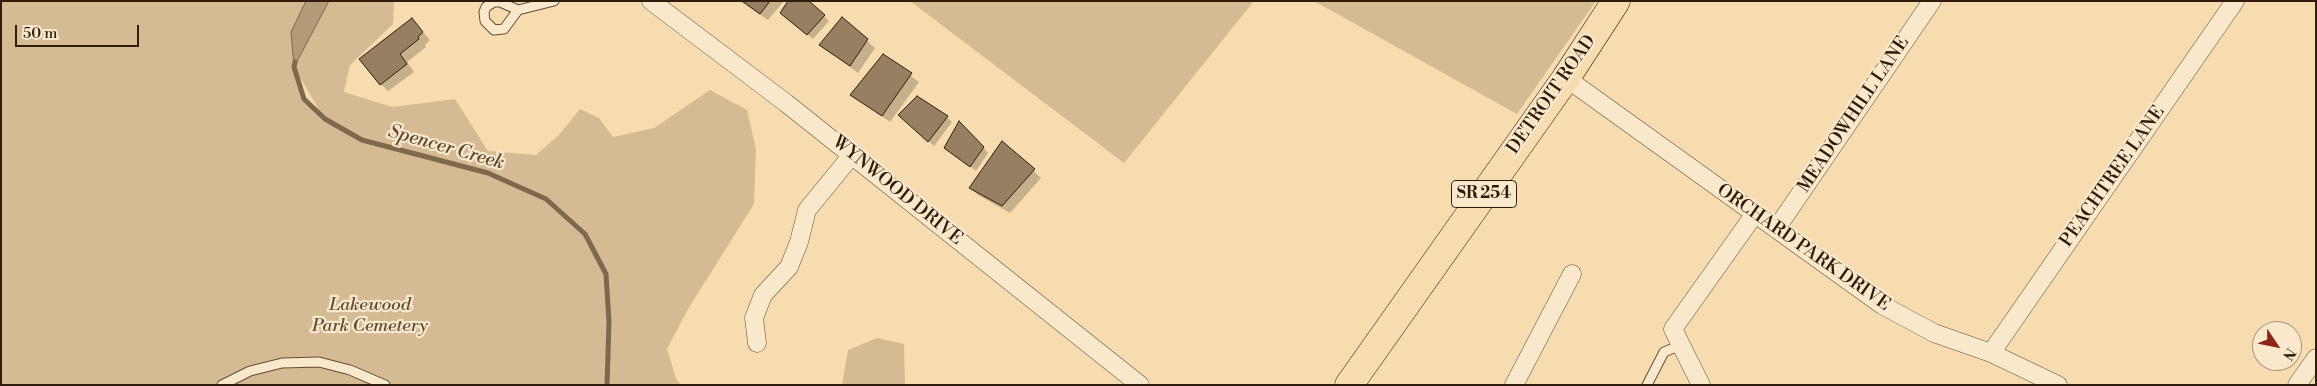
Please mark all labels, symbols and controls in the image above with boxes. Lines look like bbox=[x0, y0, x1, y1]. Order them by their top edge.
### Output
scale bar bbox=[18, 15, 141, 47]
text: 50 m bbox=[23, 24, 57, 43]
street label: DETROIT ROAD bbox=[1503, 31, 1601, 159]
street label: MEADOWHILL LANE bbox=[1794, 33, 1914, 197]
street label: PEACHTREE LANE bbox=[2056, 102, 2170, 252]
water label: Spencer Creek bbox=[385, 121, 507, 175]
street label: WYNWOOD DRIVE bbox=[827, 132, 967, 250]
road number: SR 254 bbox=[1452, 180, 1516, 208]
street label: ORCHARD PARK DRIVE bbox=[1712, 180, 1894, 316]
park label: Lakewood Park Cemetery bbox=[312, 295, 428, 338]
north arrow bbox=[2252, 321, 2302, 371]
text: N bbox=[2278, 344, 2299, 363]

